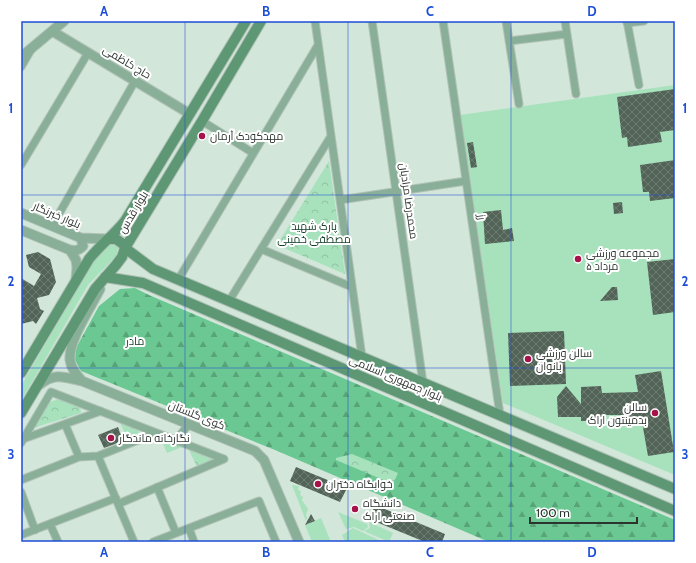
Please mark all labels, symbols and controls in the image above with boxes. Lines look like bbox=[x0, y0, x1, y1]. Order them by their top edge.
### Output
text: A bbox=[100, 3, 109, 19]
text: B bbox=[262, 3, 270, 19]
text: C bbox=[426, 3, 434, 19]
text: D bbox=[587, 3, 597, 19]
street label: حاج کاظمی bbox=[100, 42, 154, 83]
text: 1 bbox=[9, 100, 13, 116]
text: 1 bbox=[683, 100, 687, 116]
place label: مهدکودک آرمان bbox=[210, 129, 283, 143]
marker: مهدکودک آرمان bbox=[197, 131, 207, 141]
street label: محمدرضا مرادیان bbox=[397, 162, 421, 240]
street label: بلوار قدس bbox=[115, 188, 151, 236]
street label: بلوار خبرنگار bbox=[30, 198, 83, 231]
street label: رز bbox=[475, 212, 489, 221]
park label: پارک شهید مصطفی خمینی bbox=[277, 219, 351, 246]
place label: مجموعه ورزشی ۵ مرداد bbox=[586, 246, 659, 273]
marker: مجموعه ورزشی ۵ مرداد bbox=[573, 254, 583, 264]
text: 2 bbox=[8, 273, 15, 289]
text: 2 bbox=[682, 273, 689, 289]
park label: مادر bbox=[125, 334, 144, 348]
place label: سالن ورزشی بانوان bbox=[536, 346, 592, 373]
street label: بلوار جمهوری اسلامی bbox=[347, 352, 445, 404]
marker: سالن ورزشی بانوان bbox=[523, 354, 533, 364]
street label: کوی گلستان bbox=[167, 397, 227, 433]
place label: سالن بدمینتون اراک bbox=[588, 400, 647, 427]
marker: سالن بدمینتون اراک bbox=[650, 408, 660, 418]
place label: نگارخانه ماندگار bbox=[118, 431, 190, 445]
marker: نگارخانه ماندگار bbox=[106, 433, 116, 443]
text: 3 bbox=[7, 446, 15, 462]
text: 3 bbox=[681, 446, 689, 462]
place label: خوابگاه دختران bbox=[326, 477, 393, 491]
marker: خوابگاه دختران bbox=[313, 479, 323, 489]
place label: دانشگاه صنعتی اراک bbox=[363, 496, 415, 523]
scale bar bbox=[530, 499, 637, 525]
marker: دانشگاه صنعتی اراک bbox=[350, 504, 360, 514]
text: 100 m bbox=[536, 505, 570, 520]
text: A bbox=[100, 544, 109, 560]
text: B bbox=[262, 544, 270, 560]
text: C bbox=[426, 544, 434, 560]
text: D bbox=[587, 544, 597, 560]

